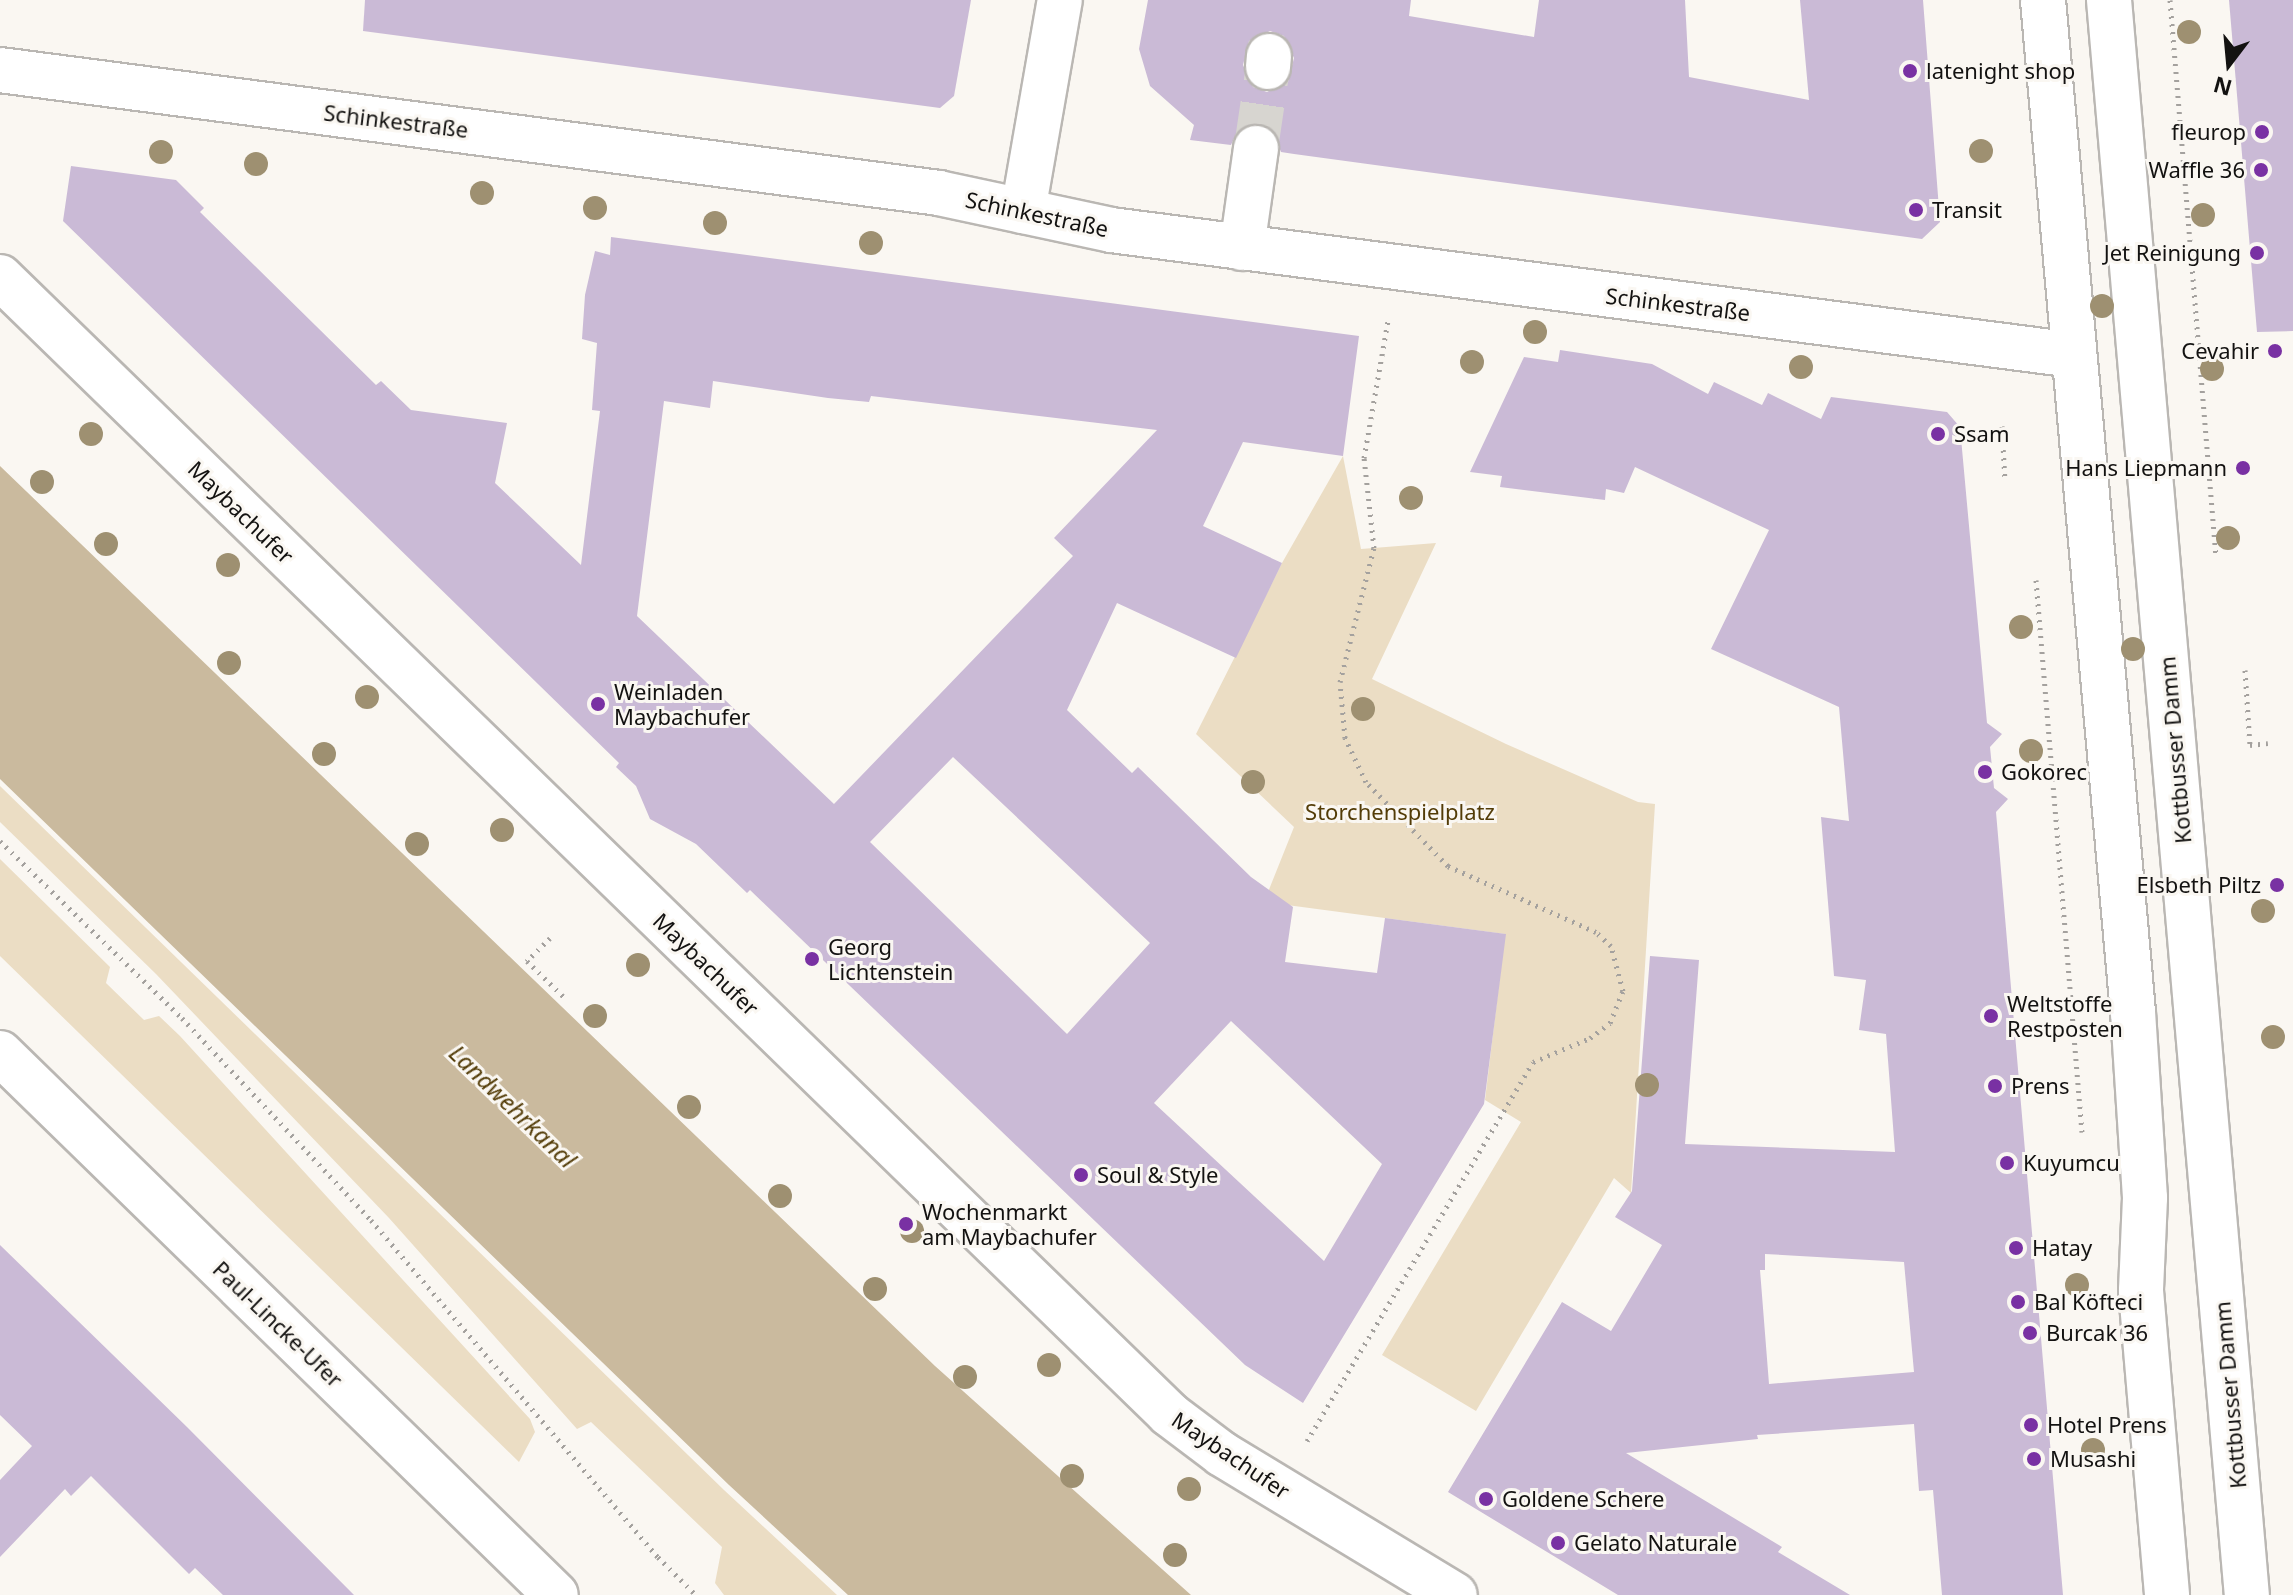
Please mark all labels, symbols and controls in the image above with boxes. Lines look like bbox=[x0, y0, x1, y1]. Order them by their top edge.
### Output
north arrow bbox=[2189, 24, 2269, 104]
place label: latenight shop bbox=[1926, 58, 2075, 84]
marker: latenight shop bbox=[1901, 62, 1919, 80]
text: N bbox=[2210, 70, 2235, 104]
street label: Schinkestraße bbox=[322, 99, 470, 143]
place label: fleurop bbox=[2171, 119, 2246, 145]
marker: fleurop bbox=[2253, 123, 2271, 141]
place label: Waffle 36 bbox=[2149, 157, 2245, 183]
marker: Waffle 36 bbox=[2252, 161, 2270, 179]
street label: Schinkestraße bbox=[963, 186, 1111, 242]
place label: Transit bbox=[1932, 197, 2002, 223]
marker: Transit bbox=[1907, 201, 1925, 219]
place label: Jet Reinigung bbox=[2104, 240, 2241, 266]
marker: Jet Reinigung bbox=[2248, 244, 2266, 262]
street label: Schinkestraße bbox=[1604, 282, 1752, 326]
place label: Cevahir bbox=[2181, 338, 2259, 364]
marker: Cevahir bbox=[2266, 342, 2284, 360]
place label: Ssam bbox=[1954, 421, 2010, 447]
marker: Ssam bbox=[1929, 425, 1947, 443]
street label: Maybachufer bbox=[183, 455, 299, 569]
place label: Hans Liepmann bbox=[2065, 455, 2227, 481]
marker: Hans Liepmann bbox=[2234, 459, 2252, 477]
street label: Kottbusser Damm bbox=[2154, 655, 2196, 845]
place label: Weinladen Maybachufer bbox=[614, 678, 750, 730]
marker: Weinladen Maybachufer bbox=[589, 695, 607, 713]
place label: Gokorec bbox=[2001, 759, 2087, 785]
marker: Gokorec bbox=[1976, 763, 1994, 781]
park label: Storchenspielplatz bbox=[1305, 799, 1495, 825]
place label: Elsbeth Piltz bbox=[2136, 872, 2261, 898]
marker: Elsbeth Piltz bbox=[2268, 876, 2286, 894]
street label: Maybachufer bbox=[648, 907, 764, 1021]
place label: Georg Lichtenstein bbox=[828, 933, 953, 984]
marker: Georg Lichtenstein bbox=[803, 950, 821, 968]
place label: Weltstoffe Restposten bbox=[2007, 990, 2123, 1042]
marker: Weltstoffe Restposten bbox=[1982, 1007, 2000, 1025]
water label: Landwehrkanal bbox=[444, 1038, 582, 1174]
place label: Prens bbox=[2011, 1073, 2069, 1099]
marker: Prens bbox=[1986, 1077, 2004, 1095]
place label: Kuyumcu bbox=[2023, 1150, 2120, 1176]
marker: Kuyumcu bbox=[1998, 1154, 2016, 1172]
place label: Soul & Style bbox=[1097, 1162, 1219, 1188]
marker: Soul & Style bbox=[1072, 1166, 1090, 1184]
place label: Wochenmarkt am Maybachufer bbox=[922, 1198, 1097, 1250]
marker: Wochenmarkt am Maybachufer bbox=[897, 1215, 915, 1233]
place label: Hatay bbox=[2032, 1235, 2092, 1261]
marker: Hatay bbox=[2007, 1239, 2025, 1257]
street label: Paul-Lincke-Ufer bbox=[208, 1256, 348, 1392]
place label: Bal Köfteci bbox=[2034, 1289, 2143, 1315]
marker: Bal Köfteci bbox=[2009, 1293, 2027, 1311]
street label: Kottbusser Damm bbox=[2209, 1300, 2251, 1490]
place label: Burcak 36 bbox=[2046, 1320, 2148, 1346]
marker: Burcak 36 bbox=[2021, 1324, 2039, 1342]
street label: Maybachufer bbox=[1167, 1406, 1295, 1504]
place label: Hotel Prens bbox=[2047, 1412, 2167, 1438]
marker: Hotel Prens bbox=[2022, 1416, 2040, 1434]
place label: Musashi bbox=[2050, 1446, 2136, 1472]
marker: Musashi bbox=[2025, 1450, 2043, 1468]
place label: Goldene Schere bbox=[1502, 1486, 1664, 1512]
marker: Goldene Schere bbox=[1477, 1490, 1495, 1508]
place label: Gelato Naturale bbox=[1574, 1530, 1737, 1556]
marker: Gelato Naturale bbox=[1549, 1534, 1567, 1552]

